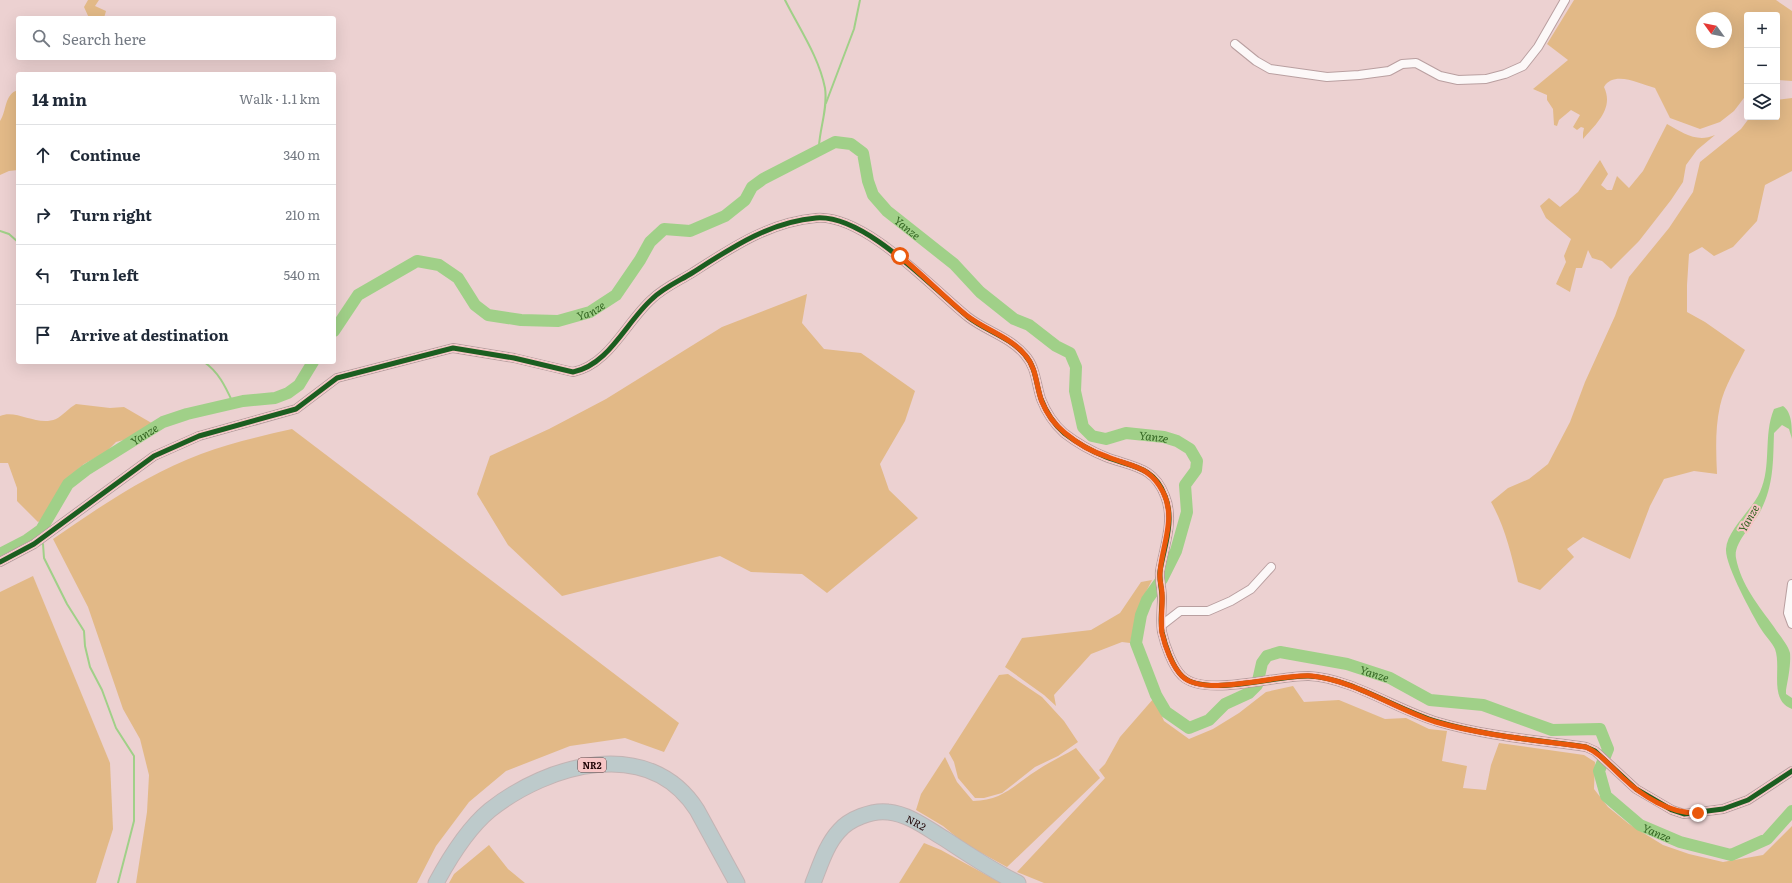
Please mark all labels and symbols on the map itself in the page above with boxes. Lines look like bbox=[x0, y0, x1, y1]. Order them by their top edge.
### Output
north arrow bbox=[1696, 12, 1732, 48]
water label: Yanze bbox=[891, 212, 924, 243]
route start bbox=[891, 247, 909, 265]
water label: Yanze bbox=[575, 296, 608, 323]
water label: Yanze bbox=[127, 419, 161, 449]
water label: Yanze bbox=[1139, 426, 1171, 446]
water label: Yanze bbox=[1734, 501, 1762, 535]
water label: Yanze bbox=[1358, 661, 1391, 685]
road number: NR2 bbox=[578, 758, 606, 772]
route end bbox=[1689, 804, 1707, 822]
street label: NR2 bbox=[904, 810, 929, 833]
water label: Yanze bbox=[1640, 819, 1674, 845]

